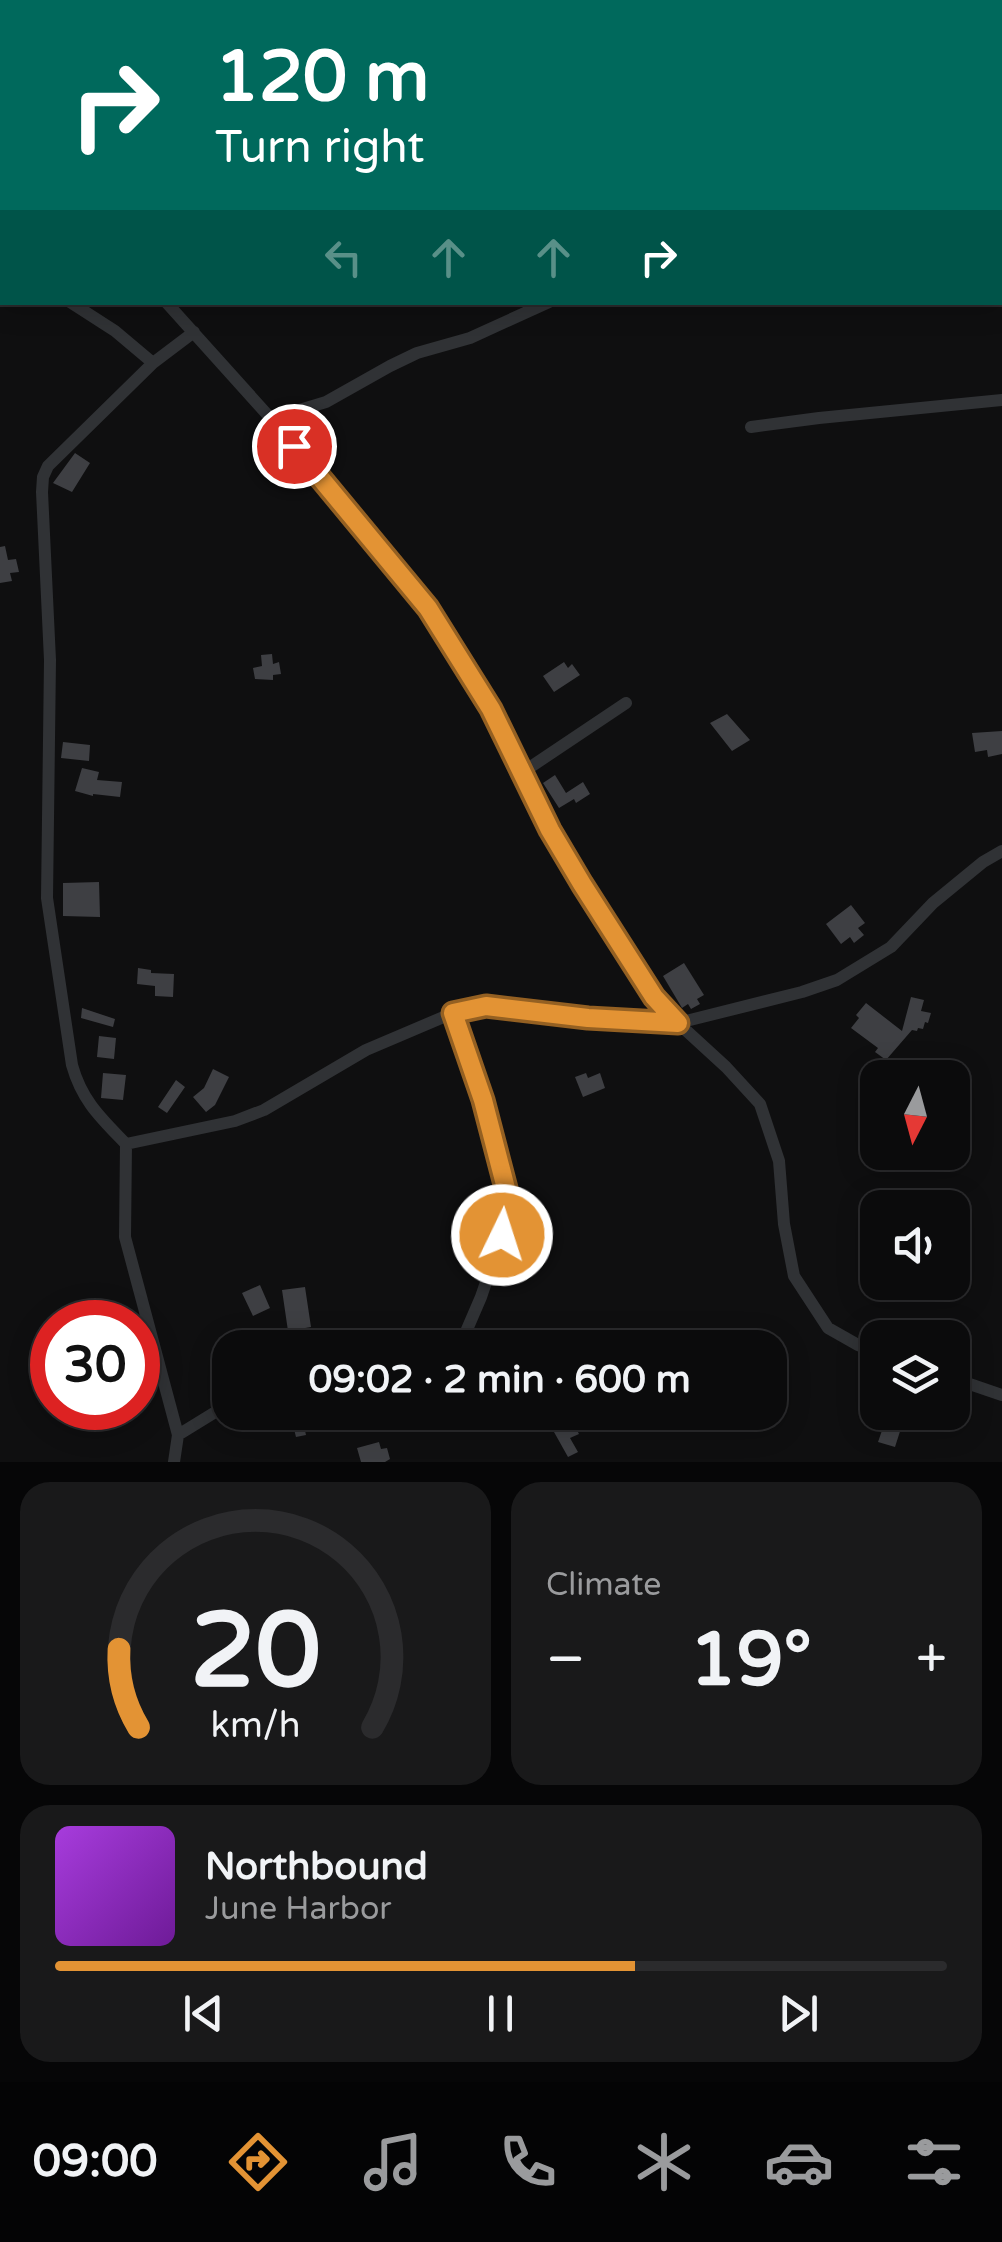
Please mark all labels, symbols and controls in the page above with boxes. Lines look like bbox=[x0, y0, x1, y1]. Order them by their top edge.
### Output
text: 120 m bbox=[215, 36, 429, 120]
icon: right bbox=[50, 40, 180, 170]
text: Turn right bbox=[215, 121, 424, 175]
icon: left bbox=[316, 230, 371, 285]
icon: ahead bbox=[421, 230, 476, 285]
icon: ahead bbox=[526, 230, 581, 285]
icon: right bbox=[631, 230, 686, 285]
pin bbox=[252, 404, 337, 489]
icon: arrive bbox=[267, 419, 322, 474]
north arrow bbox=[860, 1060, 970, 1170]
map controls bbox=[860, 1060, 970, 1430]
position arrow bbox=[450, 1183, 554, 1287]
button: sound bbox=[860, 1190, 970, 1300]
speed limit sign: 30 bbox=[30, 1300, 160, 1430]
button: layers bbox=[860, 1320, 970, 1430]
text: 09:02 · 2 min · 600 m bbox=[308, 1357, 691, 1403]
text: Climate bbox=[546, 1566, 661, 1604]
text: 20 bbox=[190, 1590, 321, 1715]
text: 19° bbox=[689, 1615, 812, 1705]
text: − bbox=[546, 1627, 585, 1693]
text: + bbox=[916, 1627, 947, 1693]
text: km/h bbox=[211, 1704, 300, 1747]
text: Northbound bbox=[205, 1844, 428, 1890]
text: June Harbor bbox=[205, 1890, 392, 1928]
icon: previous bbox=[176, 1986, 231, 2041]
icon: pause bbox=[473, 1986, 528, 2041]
icon: next bbox=[771, 1986, 826, 2041]
icon: directions bbox=[223, 2127, 293, 2197]
icon: music bbox=[358, 2127, 428, 2197]
icon: phone bbox=[493, 2127, 563, 2197]
icon: climate bbox=[629, 2127, 699, 2197]
icon: car bbox=[764, 2127, 834, 2197]
icon: filters bbox=[899, 2127, 969, 2197]
text: 09:00 bbox=[33, 2135, 157, 2189]

